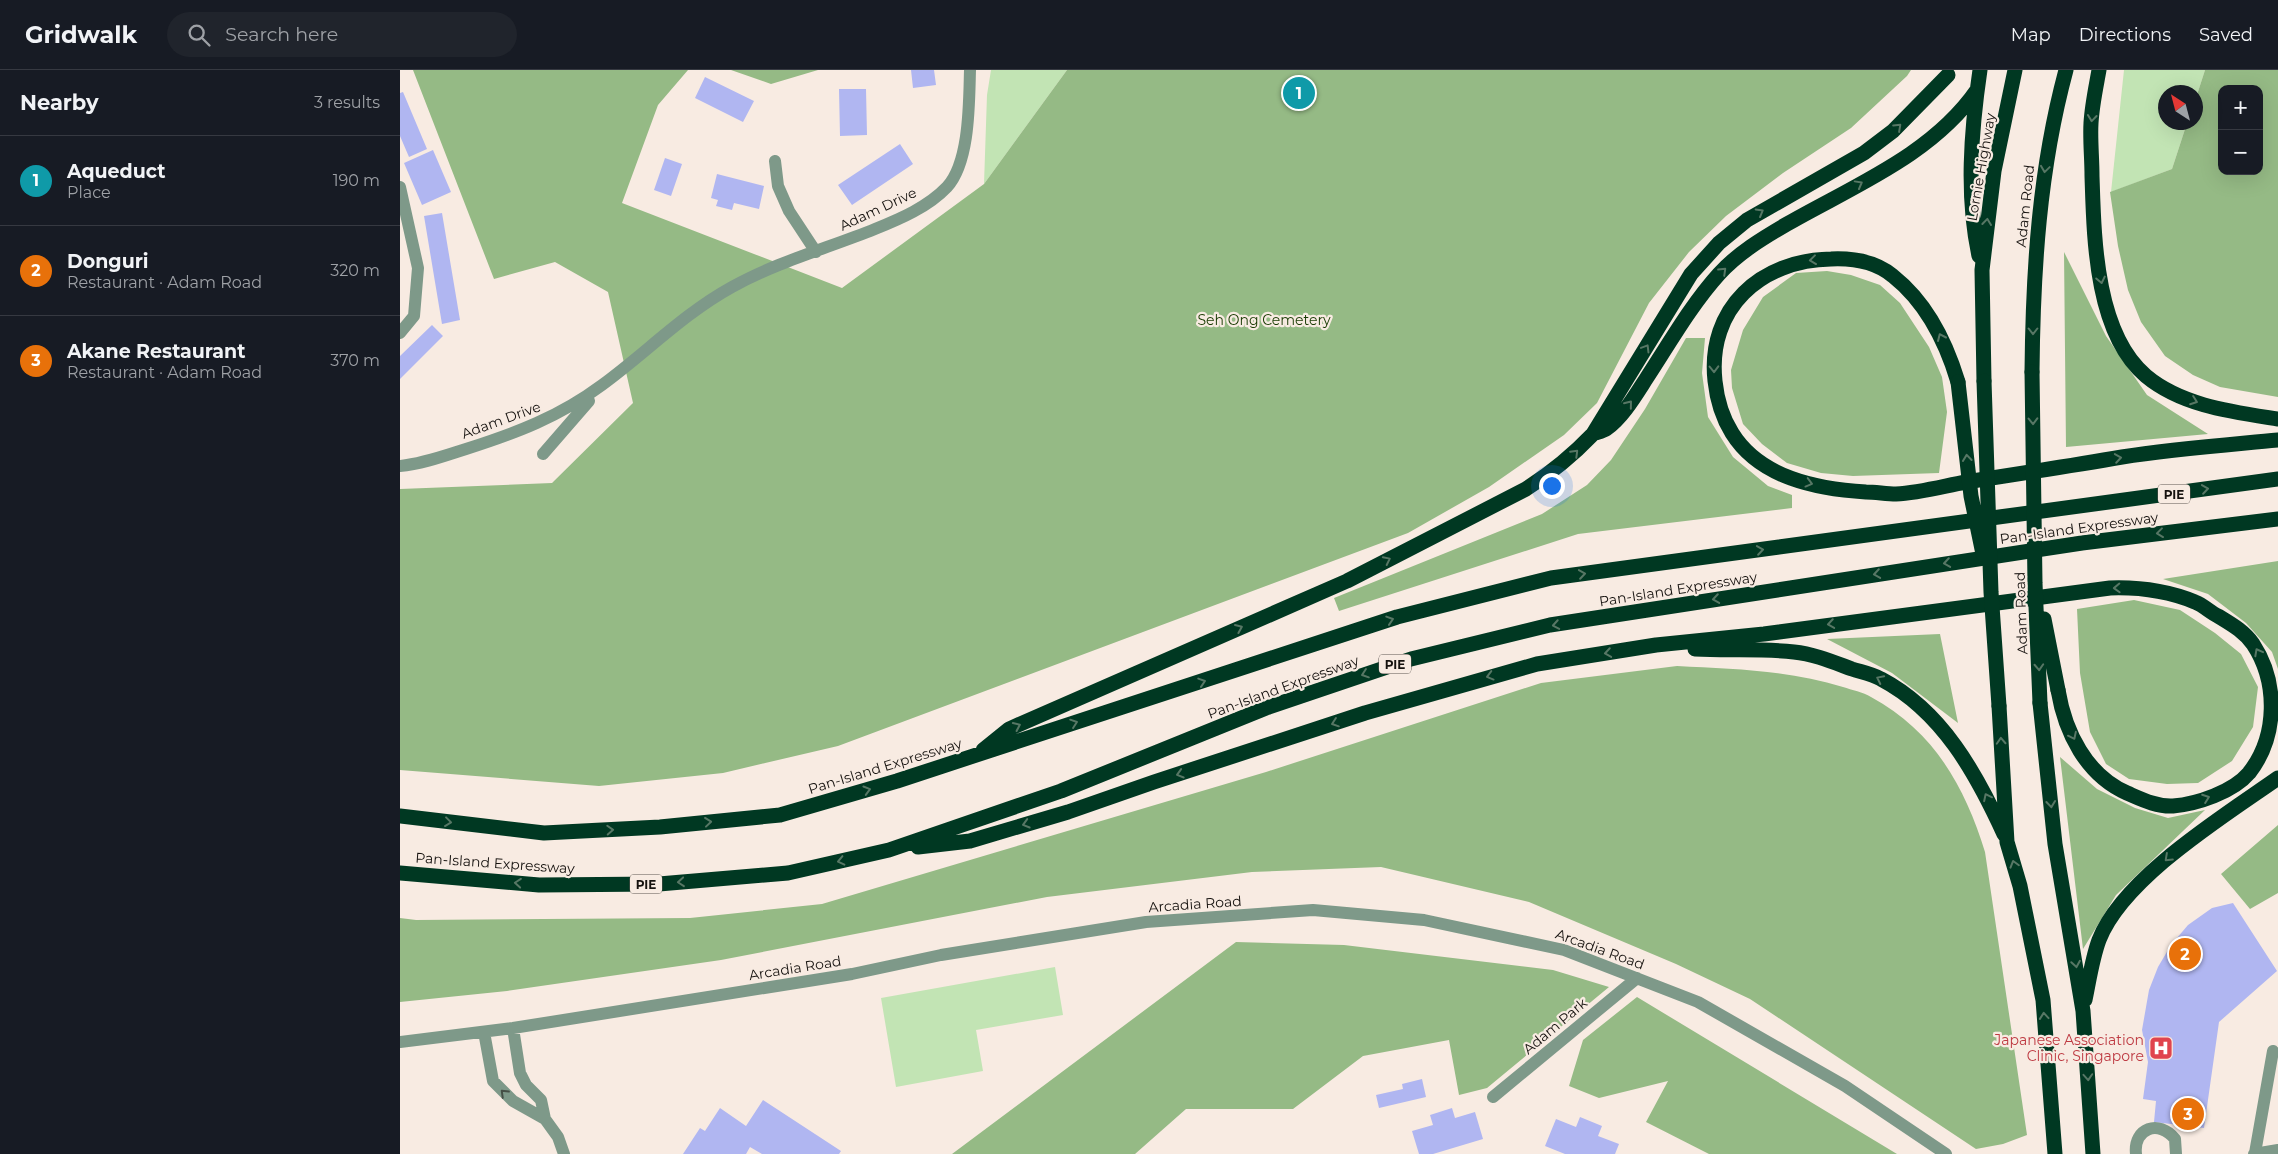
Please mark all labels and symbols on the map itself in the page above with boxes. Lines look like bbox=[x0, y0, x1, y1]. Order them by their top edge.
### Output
pin: 1 bbox=[1283, 74, 1315, 112]
north arrow bbox=[2158, 85, 2203, 130]
street label: Lornie Highway bbox=[1963, 111, 1999, 222]
one-way arrow bbox=[2087, 115, 2098, 123]
one-way arrow bbox=[1892, 124, 1901, 133]
street label: Adam Road bbox=[2012, 164, 2038, 248]
one-way arrow bbox=[2040, 165, 2051, 173]
one-way arrow bbox=[1854, 180, 1863, 190]
street label: Adam Drive bbox=[837, 183, 919, 235]
one-way arrow bbox=[1755, 209, 1764, 219]
one-way arrow bbox=[1982, 217, 1992, 226]
one-way arrow bbox=[1808, 254, 1816, 265]
one-way arrow bbox=[1717, 268, 1726, 277]
one-way arrow bbox=[2095, 276, 2106, 284]
park label: Seh Ong Cemetery bbox=[1197, 311, 1331, 329]
one-way arrow bbox=[2027, 327, 2038, 335]
one-way arrow bbox=[1937, 333, 1947, 342]
one-way arrow bbox=[1639, 344, 1649, 353]
one-way arrow bbox=[1709, 366, 1719, 373]
one-way arrow bbox=[2189, 395, 2198, 405]
street label: Adam Drive bbox=[459, 397, 543, 443]
one-way arrow bbox=[1623, 400, 1632, 409]
one-way arrow bbox=[2028, 418, 2038, 425]
one-way arrow bbox=[1569, 450, 1578, 459]
one-way arrow bbox=[2114, 453, 2122, 464]
one-way arrow bbox=[1961, 454, 1972, 462]
your location bbox=[1539, 473, 1565, 499]
one-way arrow bbox=[1805, 477, 1814, 488]
road number: PIE bbox=[2158, 484, 2190, 504]
one-way arrow bbox=[2201, 485, 2210, 495]
street label: Pan-Island Expressway bbox=[1999, 508, 2160, 548]
one-way arrow bbox=[2156, 527, 2164, 538]
one-way arrow bbox=[1757, 545, 1765, 556]
one-way arrow bbox=[1382, 556, 1391, 567]
one-way arrow bbox=[1943, 558, 1951, 568]
street label: Pan-Island Expressway bbox=[1598, 568, 1759, 610]
one-way arrow bbox=[1578, 569, 1586, 580]
one-way arrow bbox=[1873, 569, 1881, 579]
street label: Adam Road bbox=[2011, 571, 2031, 655]
one-way arrow bbox=[2113, 582, 2121, 593]
one-way arrow bbox=[1712, 594, 1721, 604]
one-way arrow bbox=[1385, 616, 1394, 626]
one-way arrow bbox=[1827, 618, 1835, 629]
one-way arrow bbox=[1552, 619, 1560, 629]
one-way arrow bbox=[1234, 623, 1243, 634]
one-way arrow bbox=[1604, 647, 1612, 657]
one-way arrow bbox=[2254, 649, 2264, 658]
street label: Pan-Island Expressway bbox=[1205, 651, 1362, 723]
road number: PIE bbox=[1379, 654, 1411, 674]
one-way arrow bbox=[2034, 664, 2044, 671]
one-way arrow bbox=[1361, 668, 1370, 678]
one-way arrow bbox=[1486, 670, 1495, 681]
one-way arrow bbox=[1876, 675, 1885, 686]
one-way arrow bbox=[1198, 677, 1206, 687]
one-way arrow bbox=[1331, 717, 1340, 727]
one-way arrow bbox=[1070, 718, 1078, 728]
one-way arrow bbox=[1012, 721, 1021, 732]
one-way arrow bbox=[2067, 731, 2077, 740]
street label: Pan-Island Expressway bbox=[806, 734, 964, 798]
one-way arrow bbox=[1996, 736, 2007, 744]
one-way arrow bbox=[1177, 768, 1185, 778]
one-way arrow bbox=[862, 785, 871, 795]
one-way arrow bbox=[1983, 794, 1993, 803]
one-way arrow bbox=[2201, 794, 2209, 804]
one-way arrow bbox=[2045, 800, 2056, 808]
one-way arrow bbox=[445, 816, 453, 827]
one-way arrow bbox=[705, 817, 713, 828]
one-way arrow bbox=[1022, 819, 1031, 829]
one-way arrow bbox=[606, 824, 614, 835]
street label: Pan-Island Expressway bbox=[415, 848, 576, 878]
one-way arrow bbox=[2165, 852, 2174, 861]
one-way arrow bbox=[837, 855, 846, 866]
one-way arrow bbox=[2009, 860, 2019, 869]
road number: PIE bbox=[630, 874, 662, 894]
one-way arrow bbox=[676, 877, 684, 888]
one-way arrow bbox=[514, 878, 522, 889]
street label: Arcadia Road bbox=[1148, 892, 1242, 916]
street label: Arcadia Road bbox=[1553, 925, 1647, 973]
pin: 2 bbox=[2169, 935, 2201, 973]
street label: Arcadia Road bbox=[747, 952, 843, 984]
one-way arrow bbox=[2071, 960, 2081, 968]
street label: Adam Park bbox=[1519, 994, 1591, 1058]
one-way arrow bbox=[2039, 1012, 2050, 1020]
place label: Japanese Association Clinic, Singapore bbox=[1993, 1031, 2144, 1065]
hospital icon: Japanese Association Clinic, Singapore bbox=[2148, 1035, 2174, 1061]
one-way arrow bbox=[2082, 1074, 2093, 1082]
one-way arrow bbox=[501, 1090, 510, 1099]
pin: 3 bbox=[2172, 1095, 2204, 1133]

